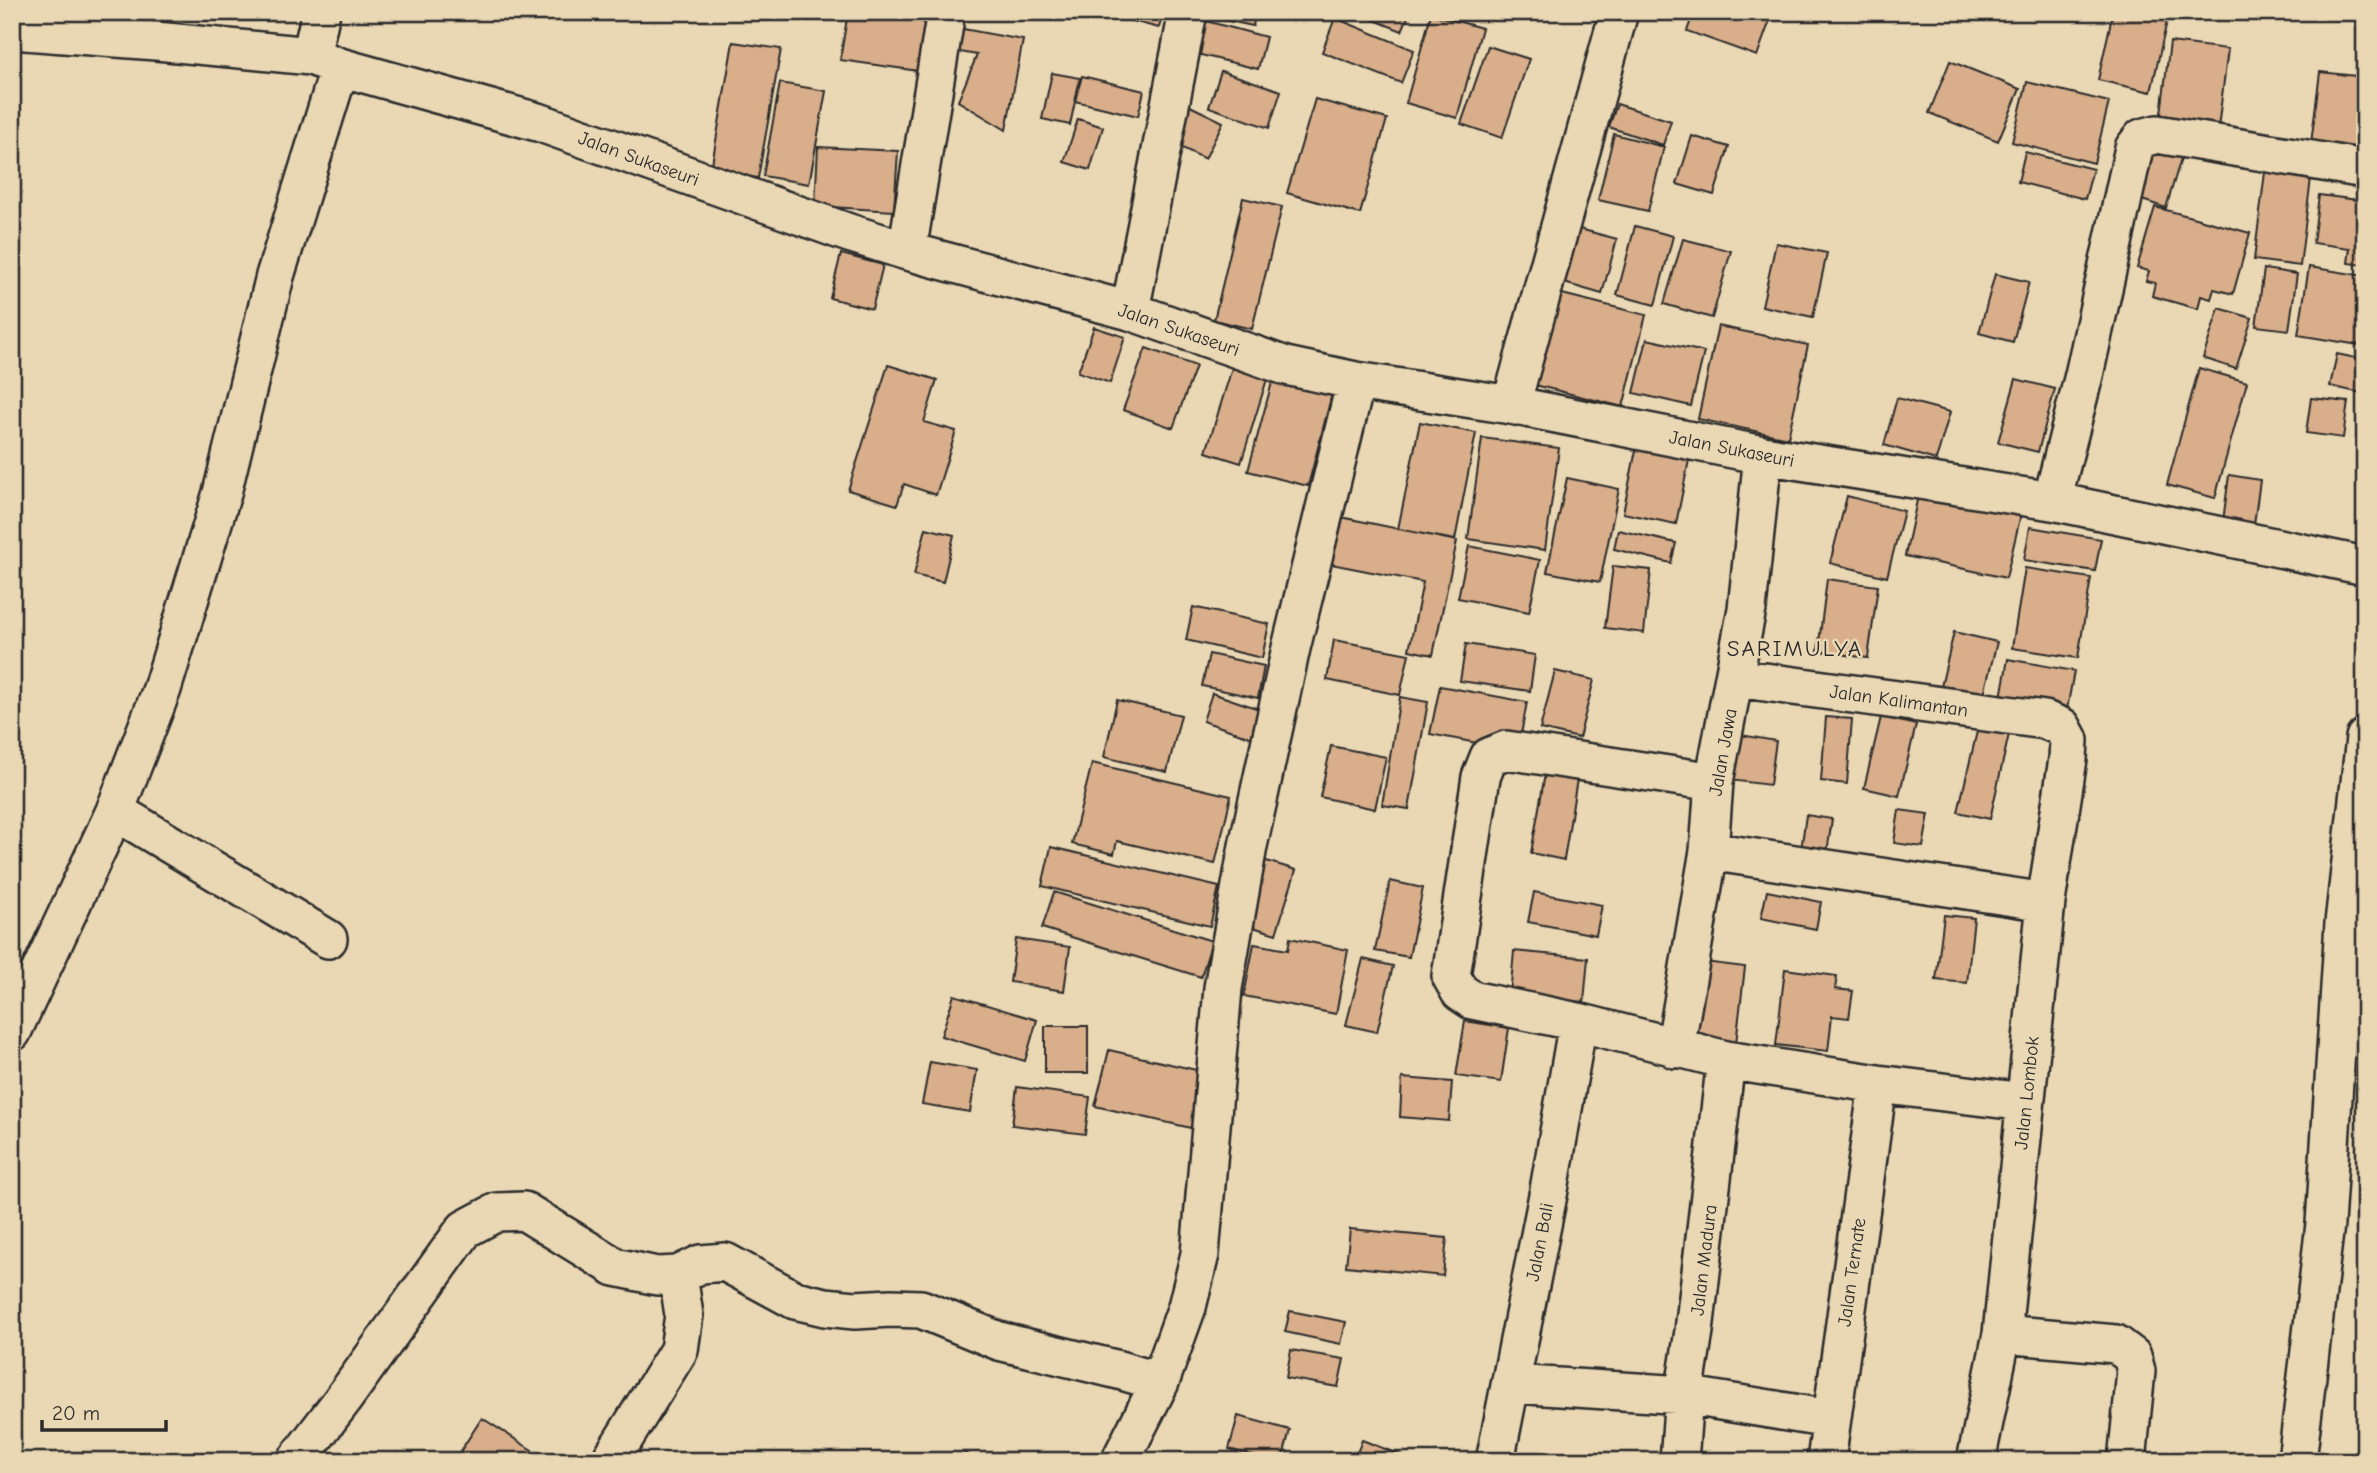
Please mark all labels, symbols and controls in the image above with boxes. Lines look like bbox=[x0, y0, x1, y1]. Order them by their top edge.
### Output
street label: Jalan Sukaseuri bbox=[575, 127, 702, 191]
street label: Jalan Sukaseuri bbox=[1115, 299, 1242, 361]
street label: Jalan Sukaseuri bbox=[1667, 426, 1796, 472]
district label: SARIMULYA bbox=[1727, 635, 1863, 662]
street label: Jalan Kalimantan bbox=[1828, 680, 1969, 722]
street label: Jalan Jawa bbox=[1704, 707, 1742, 798]
street label: Jalan Lombok bbox=[2010, 1035, 2044, 1151]
street label: Jalan Bali bbox=[1522, 1201, 1558, 1283]
street label: Jalan Madura bbox=[1686, 1203, 1722, 1317]
street label: Jalan Ternate bbox=[1833, 1216, 1871, 1328]
scale bar bbox=[42, 1389, 166, 1433]
text: 20 m bbox=[52, 1401, 100, 1425]

